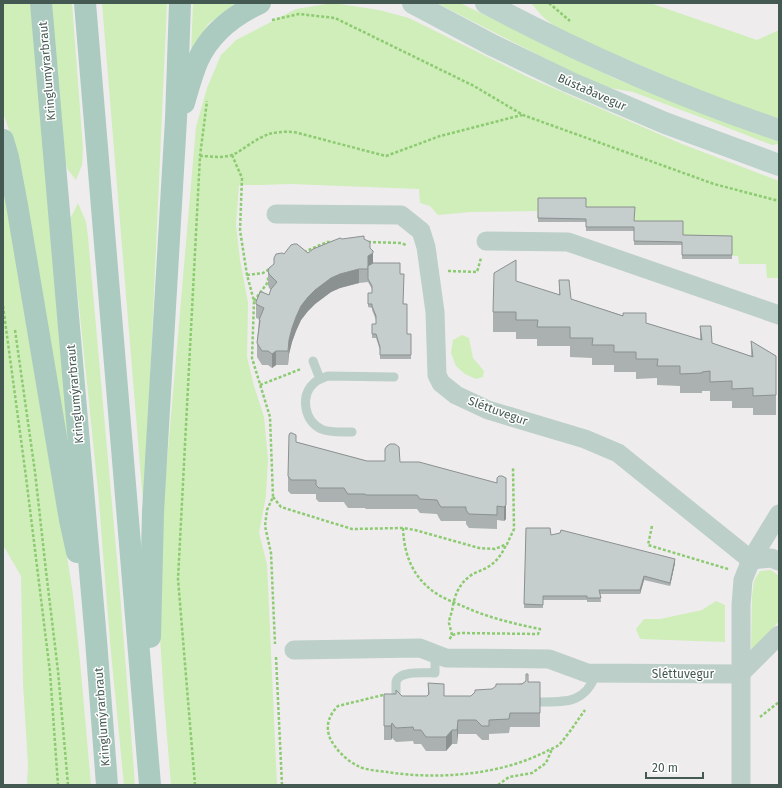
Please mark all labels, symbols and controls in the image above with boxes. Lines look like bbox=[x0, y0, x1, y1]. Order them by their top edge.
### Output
street label: Kringlumýrarbraut bbox=[36, 20, 58, 121]
street label: Bústaðavegur bbox=[555, 71, 629, 114]
street label: Kringlumýrarbraut bbox=[64, 343, 86, 444]
street label: Sléttuvegur bbox=[466, 394, 530, 428]
street label: Kringlumýrarbraut bbox=[91, 666, 112, 767]
street label: Sléttuvegur bbox=[652, 667, 715, 681]
scale bar bbox=[646, 754, 703, 780]
text: 20 m bbox=[652, 761, 678, 775]

